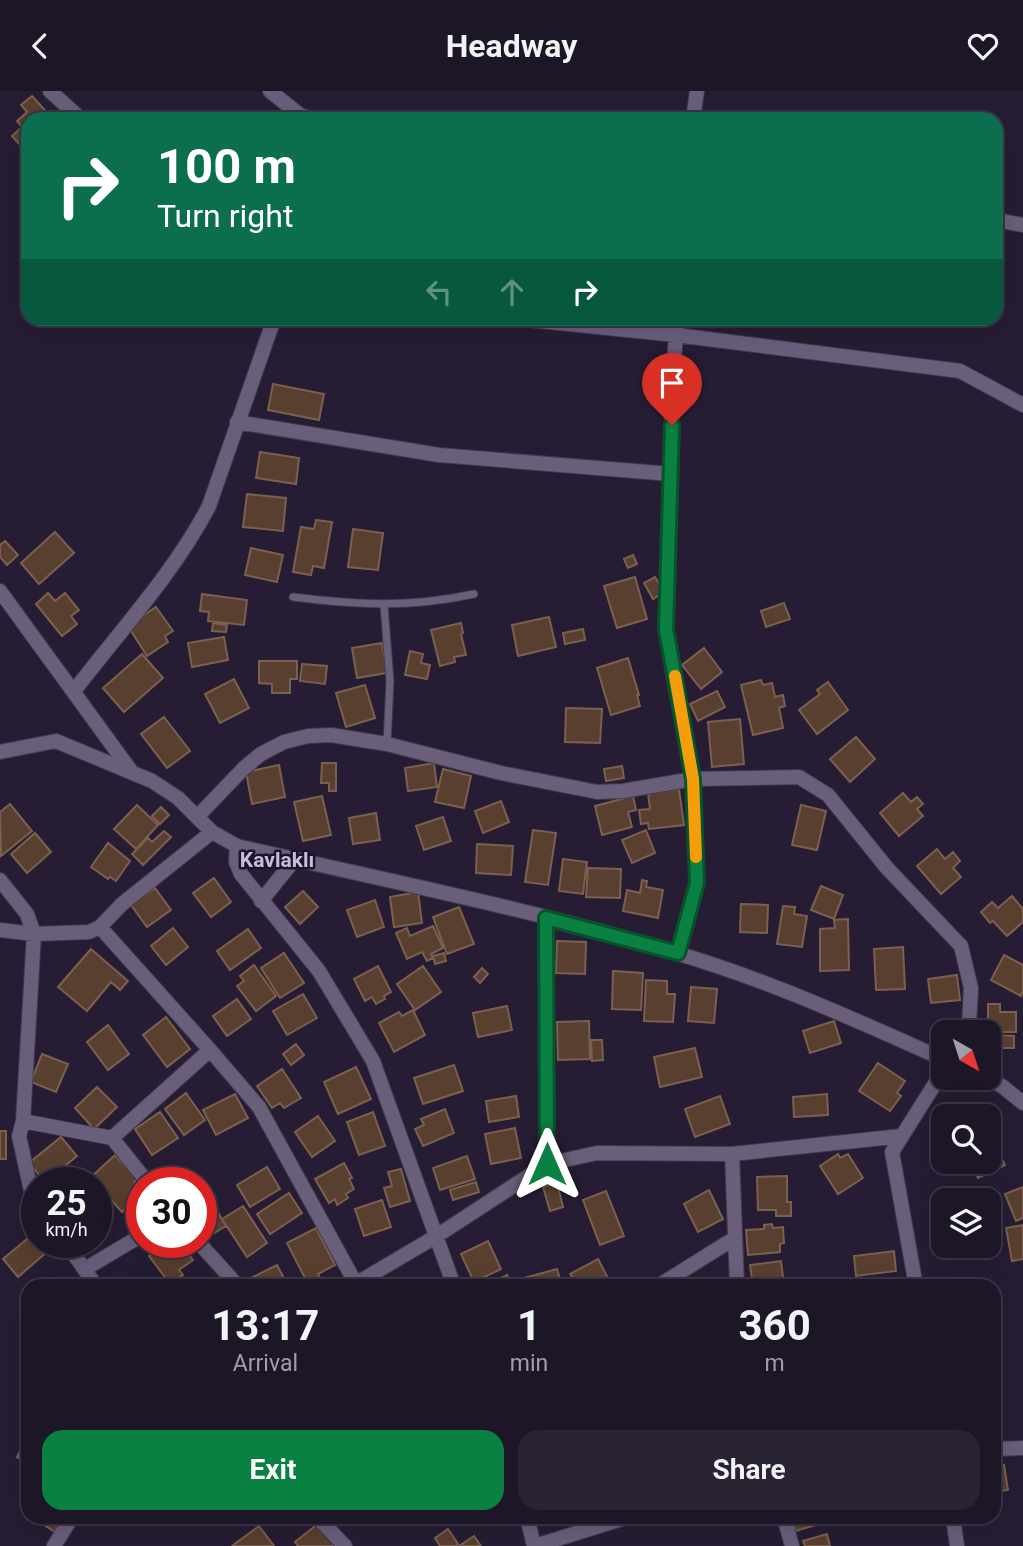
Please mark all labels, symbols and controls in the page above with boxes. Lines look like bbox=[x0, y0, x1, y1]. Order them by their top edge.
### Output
icon: back bbox=[21, 27, 59, 65]
text: Headway bbox=[446, 27, 577, 65]
icon: heart bbox=[964, 27, 1002, 65]
text: 100 m bbox=[157, 138, 296, 195]
icon: right bbox=[42, 140, 133, 231]
text: Turn right bbox=[157, 197, 293, 235]
icon: left bbox=[420, 273, 458, 311]
icon: ahead bbox=[493, 273, 531, 311]
icon: right bbox=[566, 273, 604, 311]
pin bbox=[642, 353, 702, 425]
icon: arrive bbox=[653, 364, 691, 402]
district label: Kavlaklı bbox=[240, 848, 314, 872]
north arrow bbox=[931, 1020, 1001, 1090]
map controls bbox=[931, 1020, 1001, 1258]
button: search bbox=[931, 1104, 1001, 1174]
position arrow bbox=[510, 1127, 584, 1201]
speed limit sign: 30 bbox=[126, 1167, 217, 1258]
text: 25 bbox=[46, 1183, 87, 1224]
button: layers bbox=[931, 1188, 1001, 1258]
text: km/h bbox=[45, 1219, 88, 1240]
text: 13:17 bbox=[211, 1301, 319, 1350]
text: 1 bbox=[517, 1301, 541, 1350]
text: 360 bbox=[738, 1301, 811, 1350]
text: Arrival bbox=[233, 1350, 298, 1377]
text: min bbox=[510, 1350, 548, 1377]
text: m bbox=[765, 1350, 785, 1377]
button: Exit bbox=[42, 1430, 504, 1510]
button: Share bbox=[518, 1430, 980, 1510]

